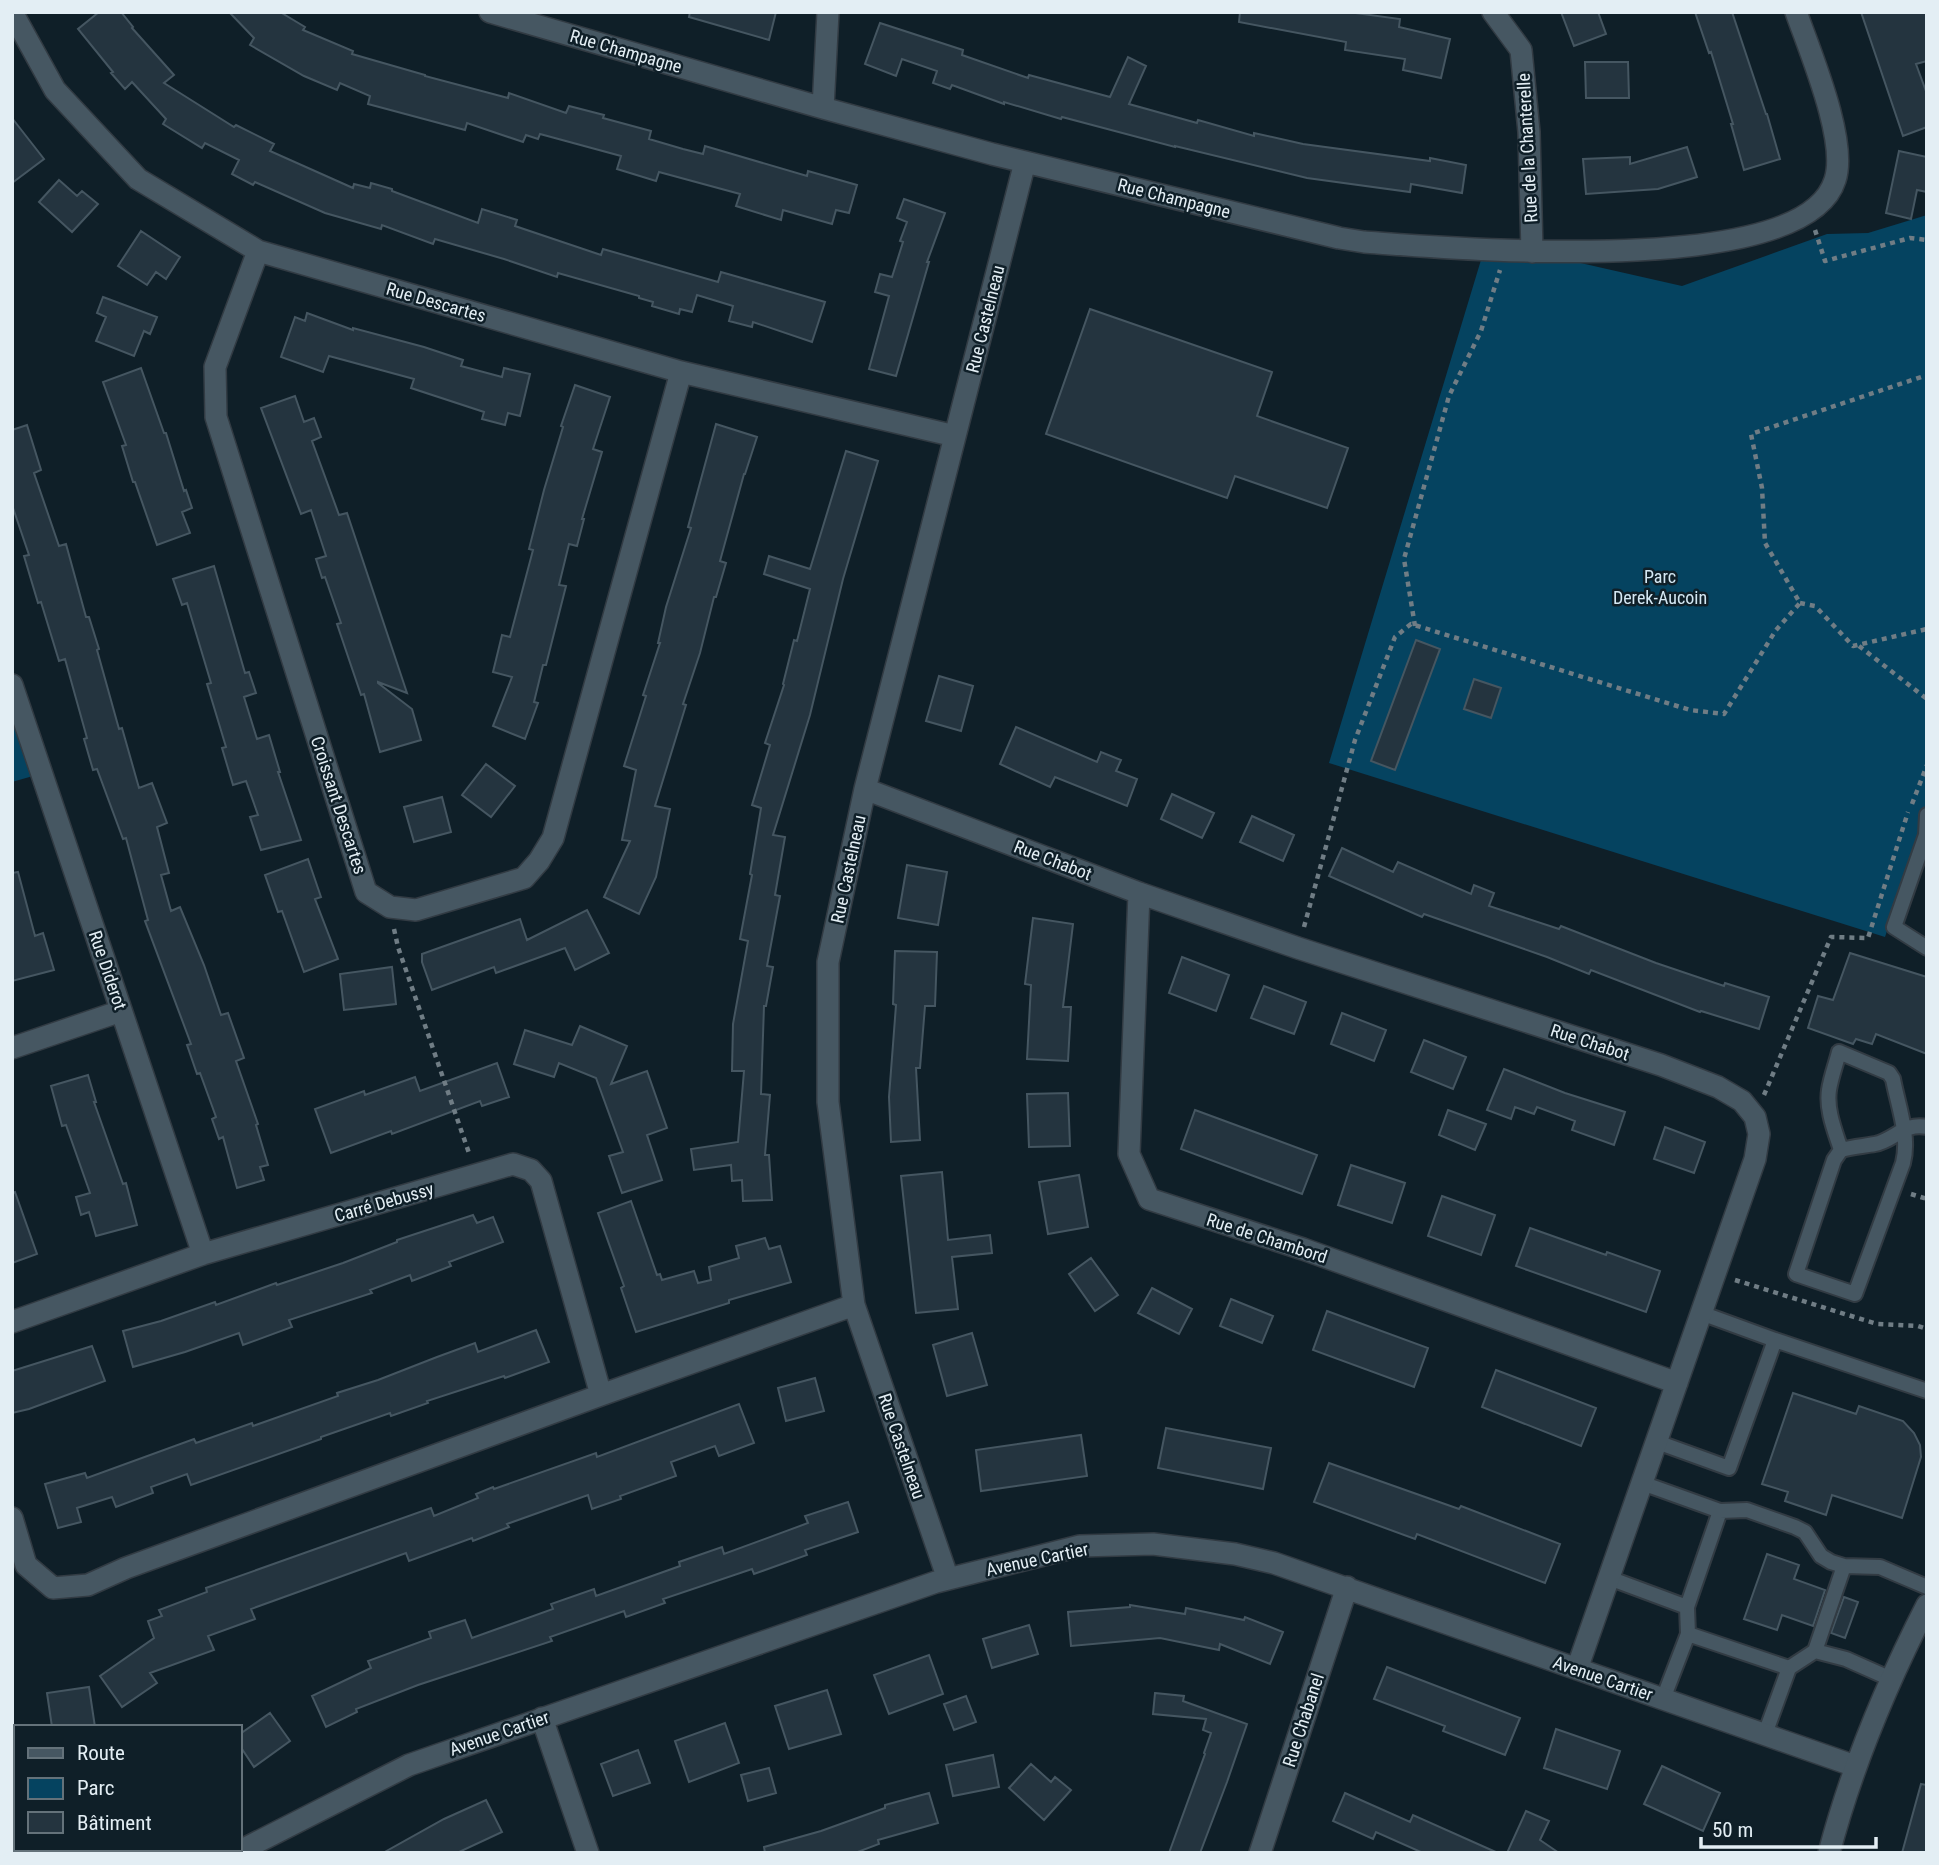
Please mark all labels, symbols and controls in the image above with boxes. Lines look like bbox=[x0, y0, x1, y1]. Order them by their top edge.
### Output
street label: Rue Champagne bbox=[568, 25, 684, 77]
street label: Rue de la Chanterelle bbox=[1513, 73, 1541, 223]
street label: Rue Champagne bbox=[1115, 174, 1233, 222]
street label: Rue Castelneau bbox=[961, 263, 1009, 375]
street label: Rue Descartes bbox=[384, 278, 488, 326]
park label: Parc Derek-Aucoin bbox=[1613, 566, 1707, 608]
street label: Croissant Descartes bbox=[307, 733, 371, 877]
street label: Rue Castelneau bbox=[826, 813, 870, 925]
street label: Rue Chabot bbox=[1011, 836, 1095, 884]
street label: Rue Diderot bbox=[85, 928, 131, 1012]
street label: Rue Chabot bbox=[1548, 1019, 1632, 1065]
street label: Carré Debussy bbox=[332, 1178, 437, 1226]
street label: Rue de Chambord bbox=[1204, 1209, 1330, 1267]
street label: Rue Castelneau bbox=[874, 1390, 930, 1502]
street label: Avenue Cartier bbox=[984, 1538, 1091, 1580]
street label: Avenue Cartier bbox=[1550, 1651, 1656, 1705]
street label: Rue Chabanel bbox=[1278, 1671, 1328, 1769]
street label: Avenue Cartier bbox=[446, 1706, 552, 1760]
legend bbox=[14, 1725, 242, 1851]
text: Route bbox=[77, 1741, 125, 1765]
text: Parc bbox=[77, 1776, 115, 1800]
scale bar bbox=[1701, 1806, 1876, 1850]
text: Bâtiment bbox=[77, 1811, 152, 1835]
text: 50 m bbox=[1712, 1818, 1753, 1842]

